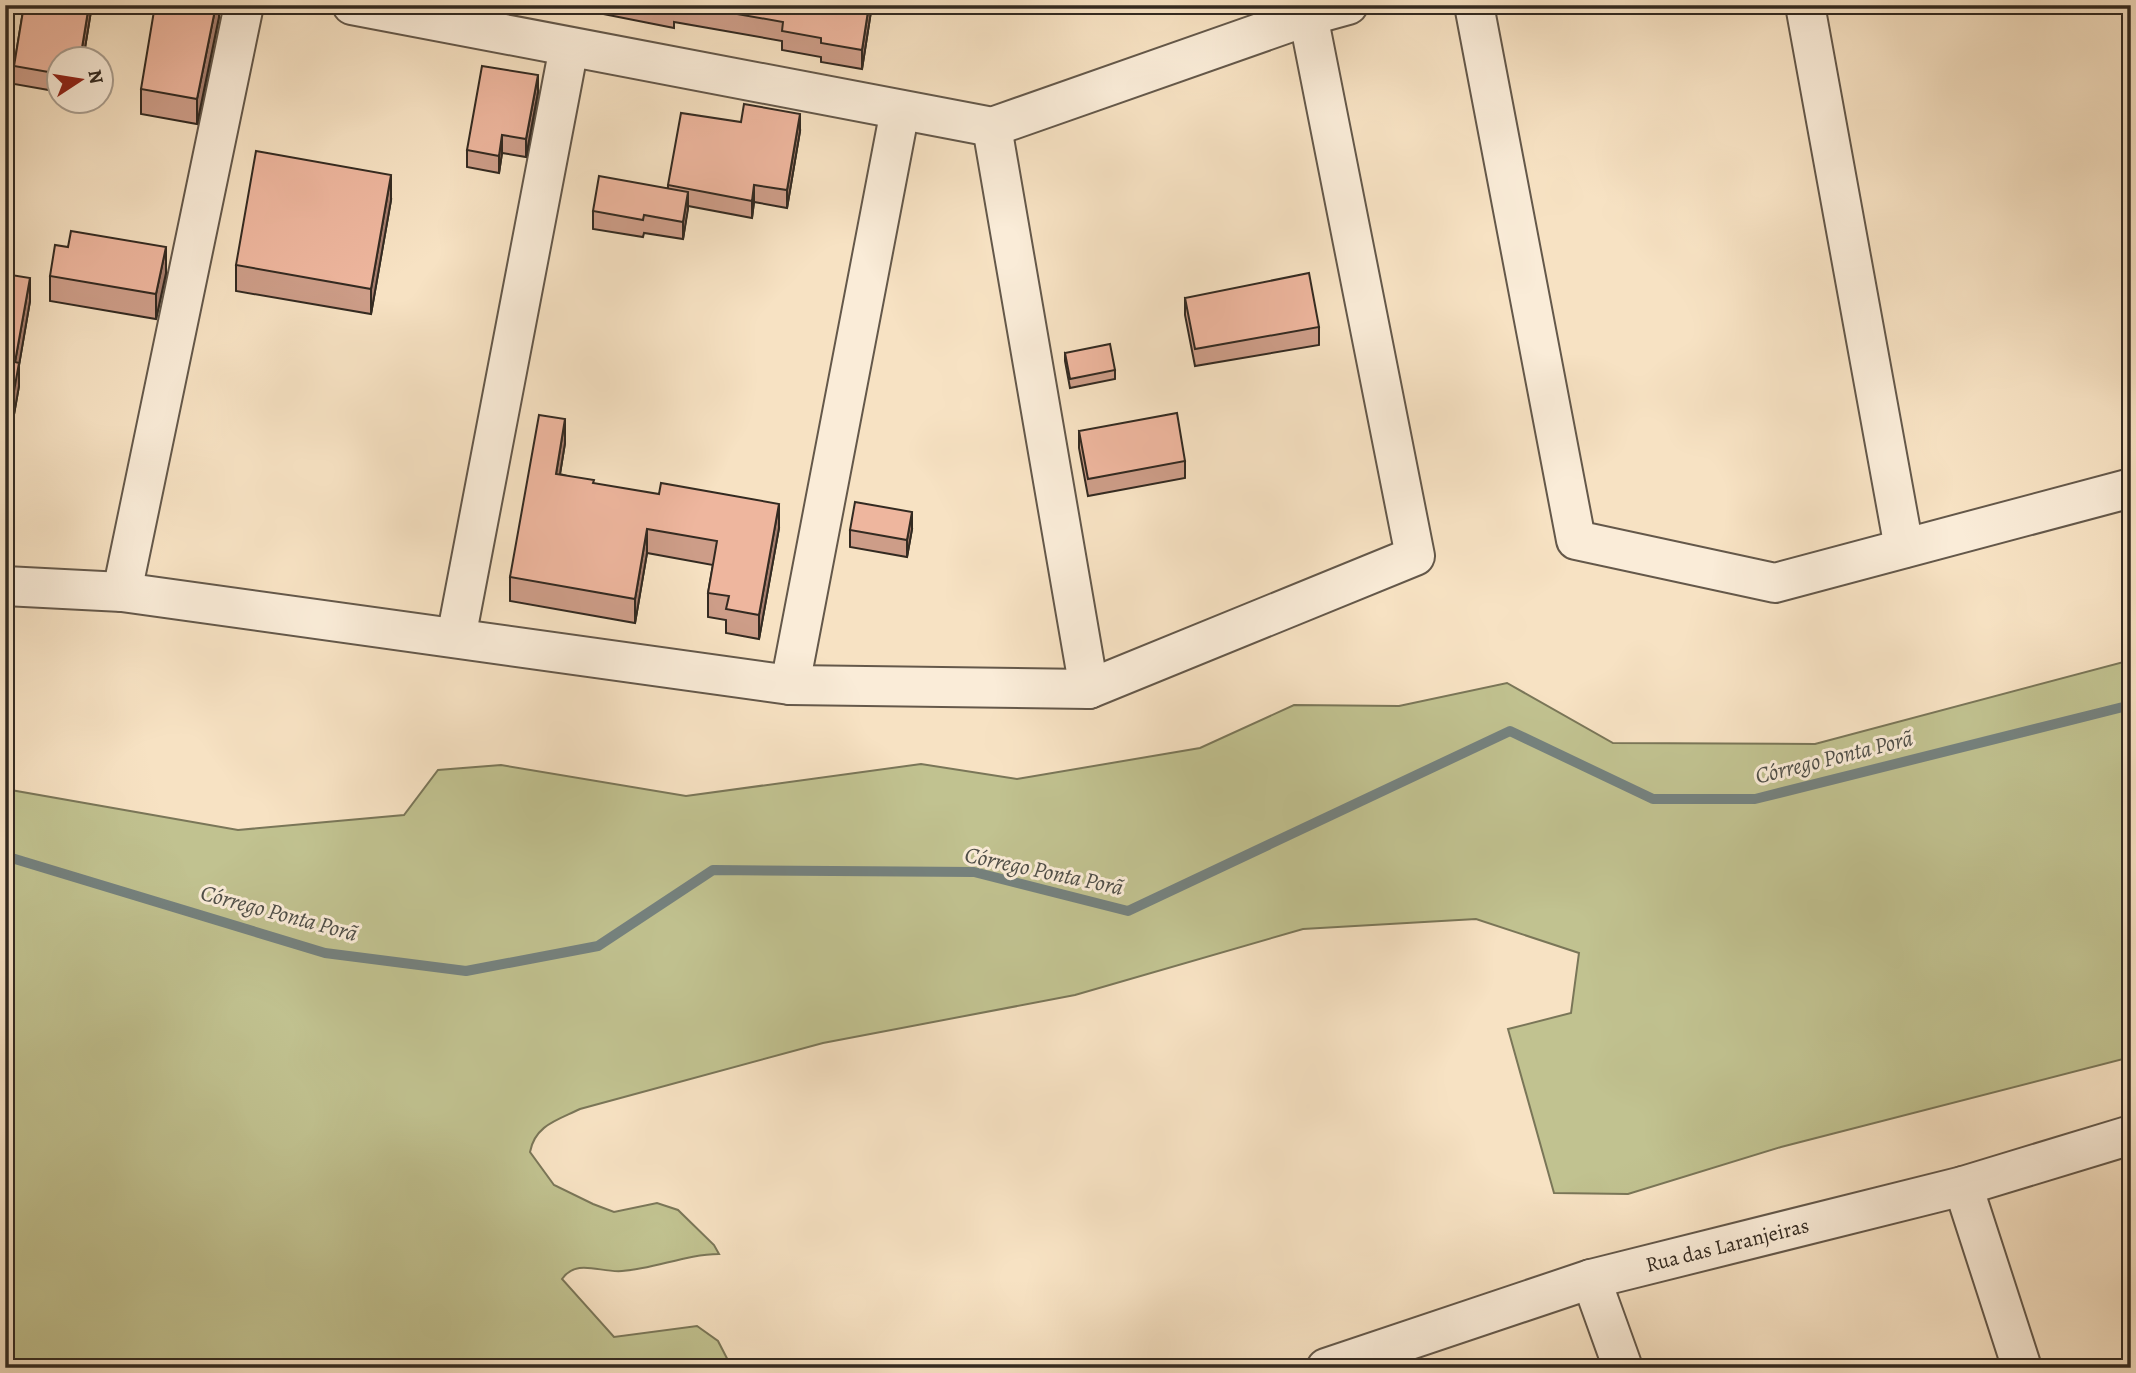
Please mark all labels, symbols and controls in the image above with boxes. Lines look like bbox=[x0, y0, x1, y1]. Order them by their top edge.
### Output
north arrow bbox=[46, 46, 116, 116]
text: N bbox=[81, 67, 110, 86]
water label: Córrego Ponta Porã bbox=[1752, 722, 1916, 792]
water label: Córrego Ponta Porã bbox=[962, 839, 1127, 903]
water label: Córrego Ponta Porã bbox=[197, 877, 361, 949]
street label: Rua das Laranjeiras bbox=[1643, 1211, 1812, 1279]

